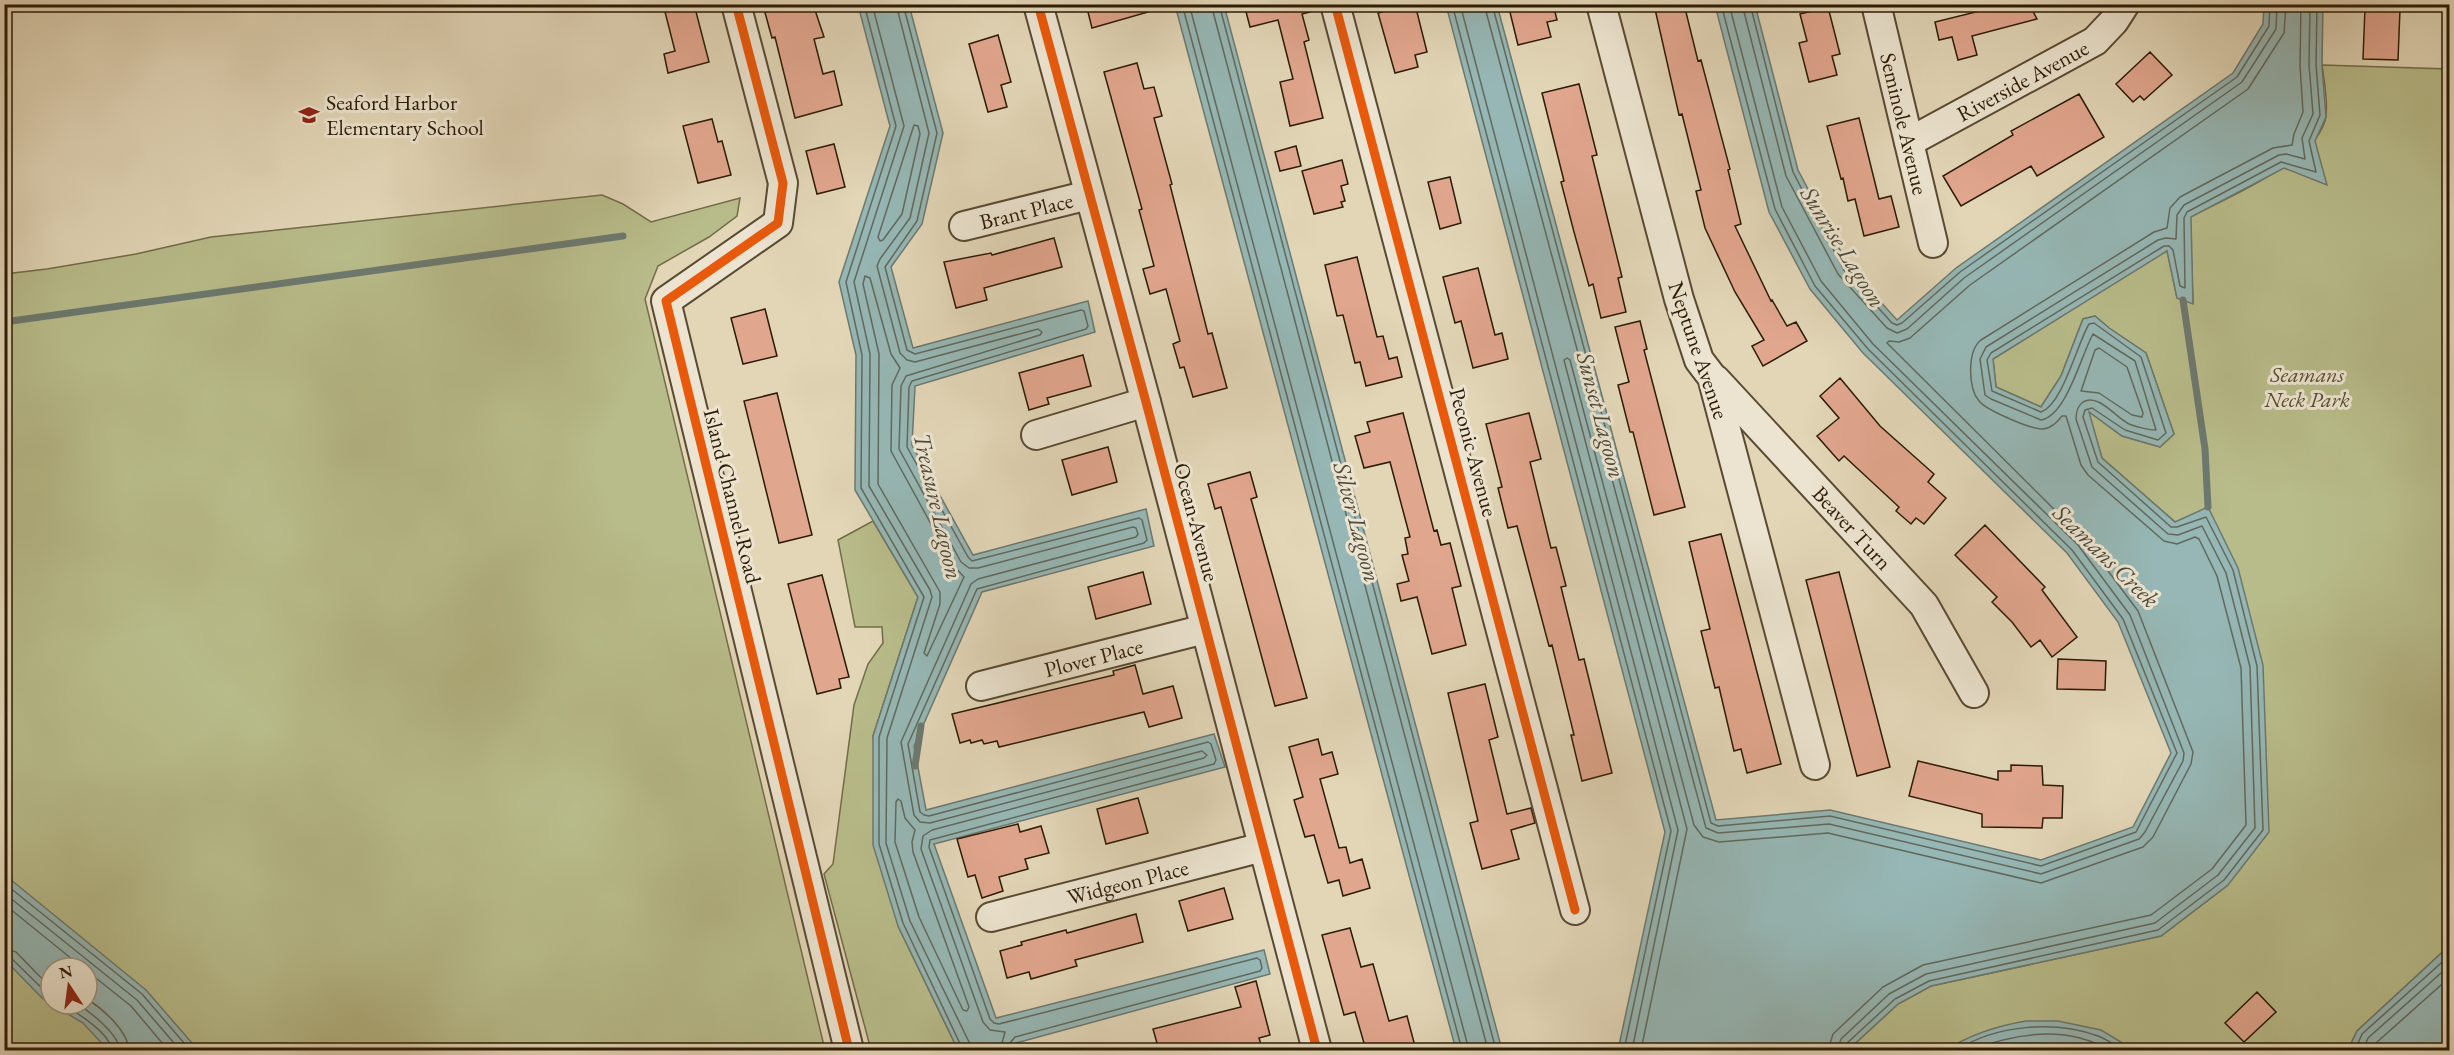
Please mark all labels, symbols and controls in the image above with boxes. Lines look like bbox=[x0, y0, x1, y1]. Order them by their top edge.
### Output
street label: Riverside Avenue bbox=[1952, 33, 2094, 128]
street label: Seminole Avenue bbox=[1873, 50, 1935, 198]
place label: Seaford Harbor Elementary School bbox=[326, 88, 484, 142]
school or university icon: Seaford Harbor Elementary School bbox=[297, 103, 321, 127]
water label: Sunrise Lagoon bbox=[1793, 179, 1893, 313]
street label: Brant Place bbox=[976, 185, 1076, 237]
street label: Neptune Avenue bbox=[1661, 278, 1736, 423]
water label: Sunset Lagoon bbox=[1570, 348, 1633, 481]
park label: Seamans Neck Park bbox=[2263, 360, 2350, 414]
street label: Peconic Avenue bbox=[1442, 384, 1505, 520]
street label: Island Channel Road bbox=[697, 406, 768, 587]
water label: Treasure Lagoon bbox=[907, 430, 970, 582]
water label: Silver Lagoon bbox=[1326, 457, 1388, 585]
street label: Ocean Avenue bbox=[1167, 460, 1226, 585]
street label: Beaver Turn bbox=[1806, 480, 1898, 576]
water label: Seamans Creek bbox=[2046, 497, 2166, 614]
street label: Plover Place bbox=[1041, 631, 1146, 684]
street label: Widgeon Place bbox=[1064, 853, 1192, 912]
north arrow bbox=[39, 956, 99, 1016]
text: N bbox=[57, 960, 74, 984]

